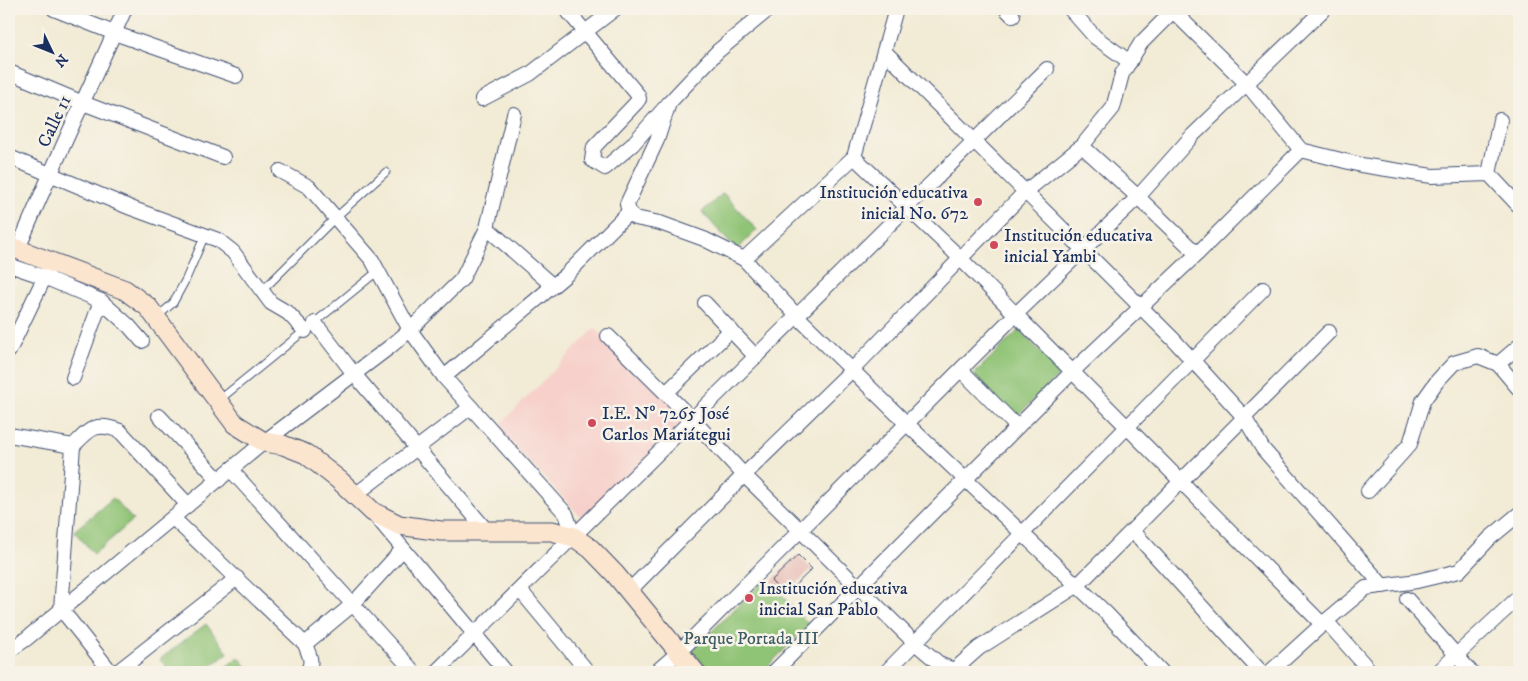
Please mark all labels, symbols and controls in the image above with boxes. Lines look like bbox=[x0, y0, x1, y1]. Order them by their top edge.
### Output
north arrow bbox=[28, 28, 78, 78]
text: N bbox=[50, 50, 71, 71]
street label: Calle 11 bbox=[33, 92, 76, 151]
place label: Institución educativa inicial No. 672 bbox=[819, 182, 968, 225]
marker: Institución educativa inicial No. 672 bbox=[972, 196, 984, 208]
place label: Institución educativa inicial Yambi bbox=[1004, 225, 1153, 268]
marker: Institución educativa inicial Yambi bbox=[988, 239, 1000, 251]
place label: I.E. Nº 7265 José Carlos Mariátegui bbox=[602, 403, 731, 446]
marker: I.E. Nº 7265 José Carlos Mariátegui bbox=[586, 417, 598, 429]
place label: Institución educativa inicial San Pablo bbox=[759, 578, 908, 621]
marker: Institución educativa inicial San Pablo bbox=[743, 592, 755, 604]
park label: Parque Portada III bbox=[683, 628, 819, 650]

